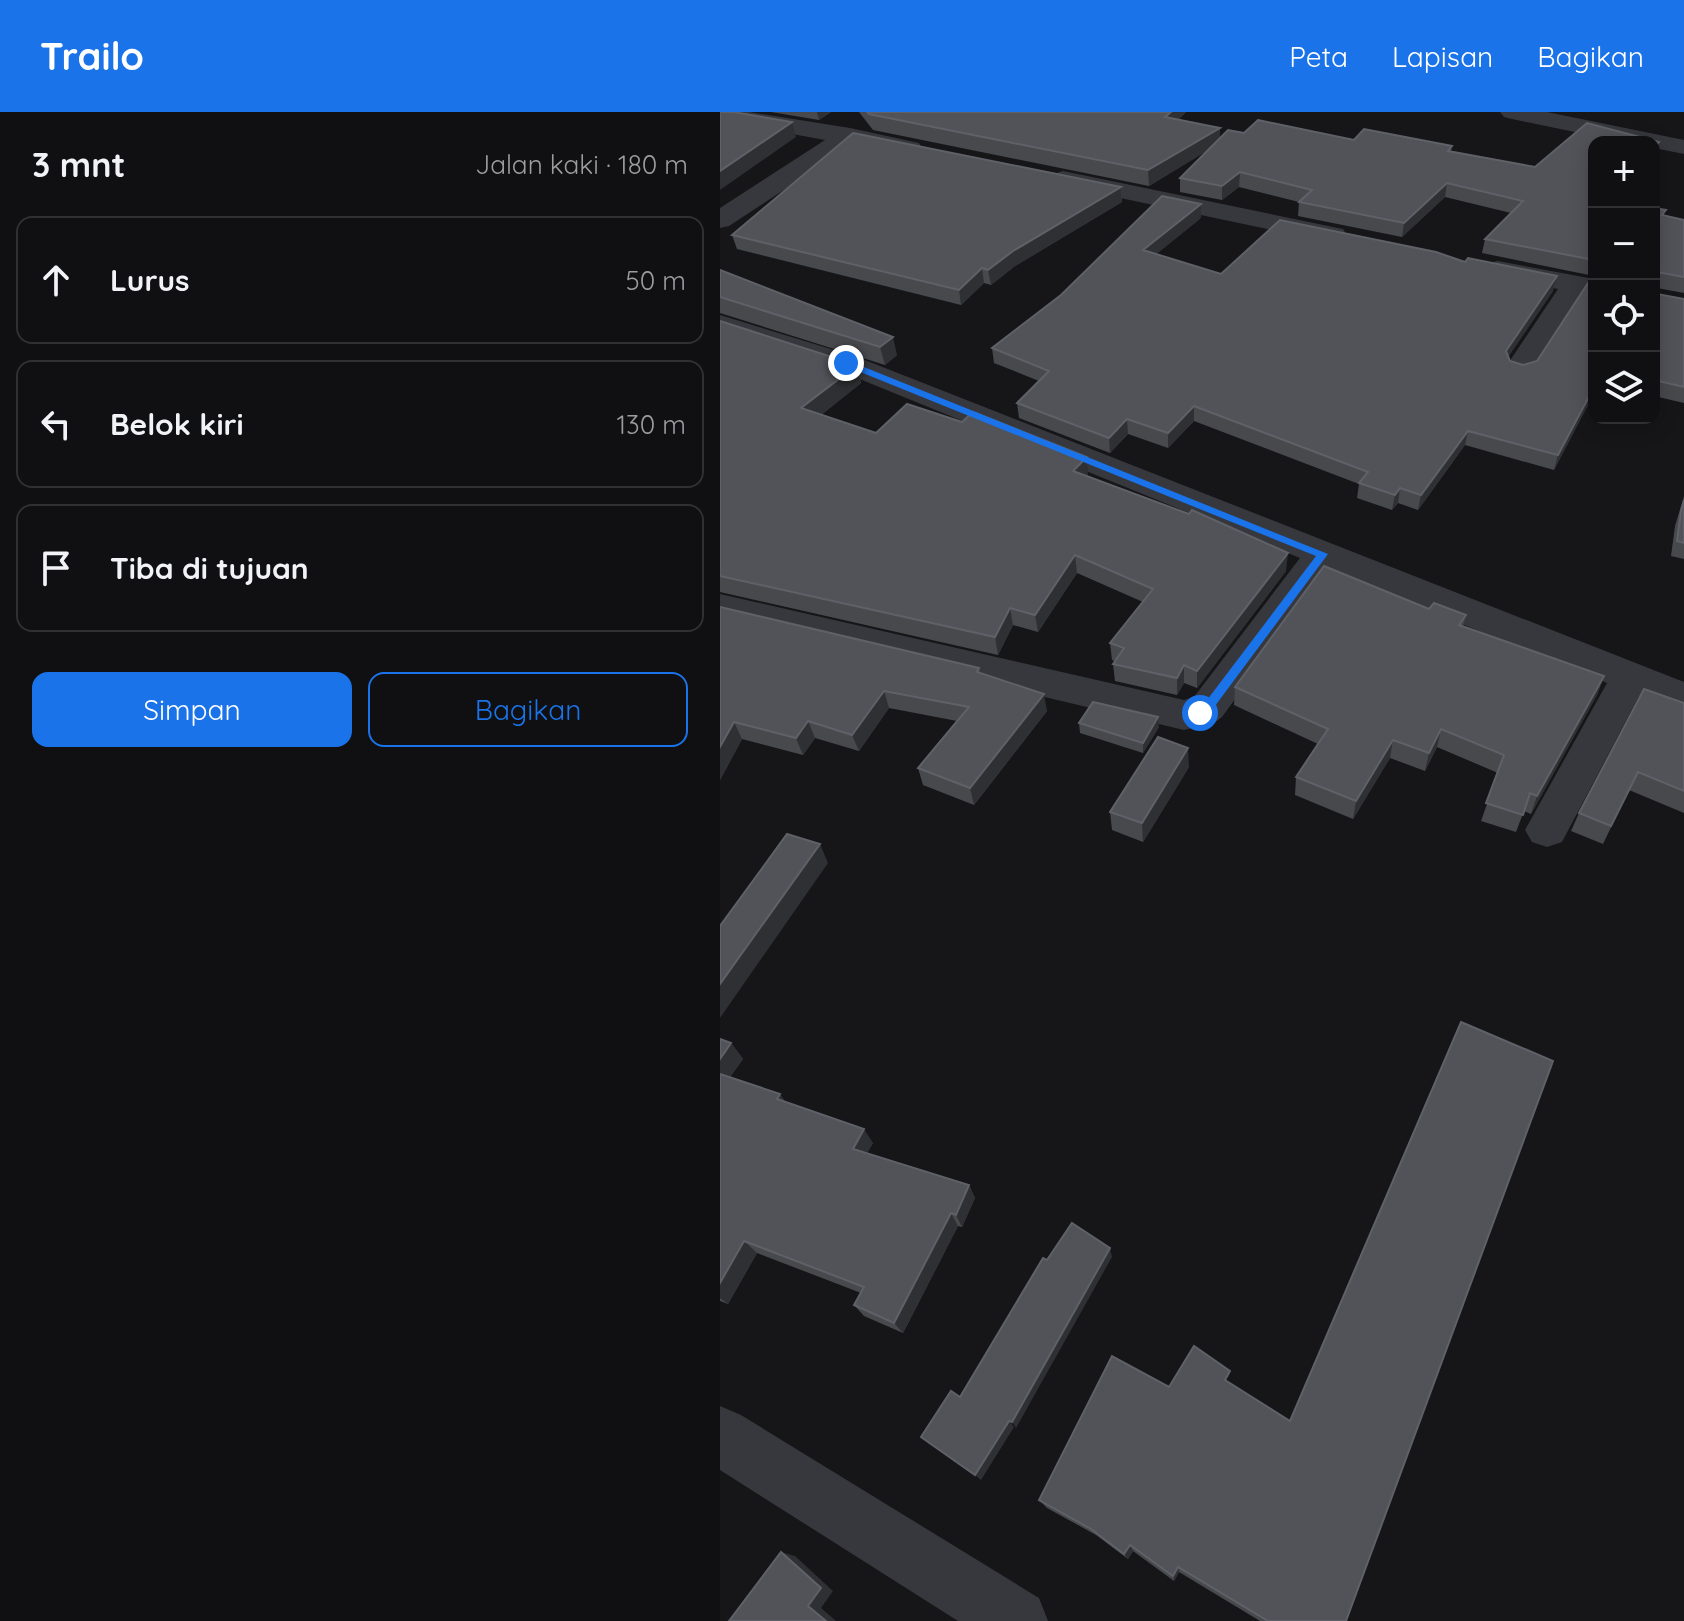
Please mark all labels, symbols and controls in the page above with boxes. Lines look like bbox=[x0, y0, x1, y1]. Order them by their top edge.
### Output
text: Trailo bbox=[40, 32, 144, 80]
text: Peta bbox=[1289, 39, 1348, 74]
text: Lapisan bbox=[1392, 39, 1493, 74]
text: Bagikan bbox=[1537, 39, 1644, 74]
map controls bbox=[1588, 136, 1660, 424]
button: + bbox=[1588, 136, 1660, 208]
text: 3 mnt bbox=[32, 143, 125, 186]
text: Jalan kaki · 180 m bbox=[475, 148, 688, 181]
button: − bbox=[1588, 208, 1660, 280]
icon: ahead bbox=[34, 258, 78, 302]
text: Lurus bbox=[110, 261, 190, 299]
text: 50 m bbox=[626, 264, 686, 297]
button: locate bbox=[1588, 280, 1660, 352]
route end bbox=[828, 345, 864, 381]
button: layers bbox=[1588, 352, 1660, 424]
icon: left bbox=[34, 402, 78, 446]
text: Belok kiri bbox=[110, 405, 244, 443]
text: 130 m bbox=[616, 408, 686, 441]
icon: arrive bbox=[34, 546, 78, 590]
text: Tiba di tujuan bbox=[110, 549, 309, 587]
button: Simpan bbox=[32, 672, 352, 747]
button: Bagikan bbox=[368, 672, 688, 747]
route start bbox=[1182, 695, 1218, 731]

